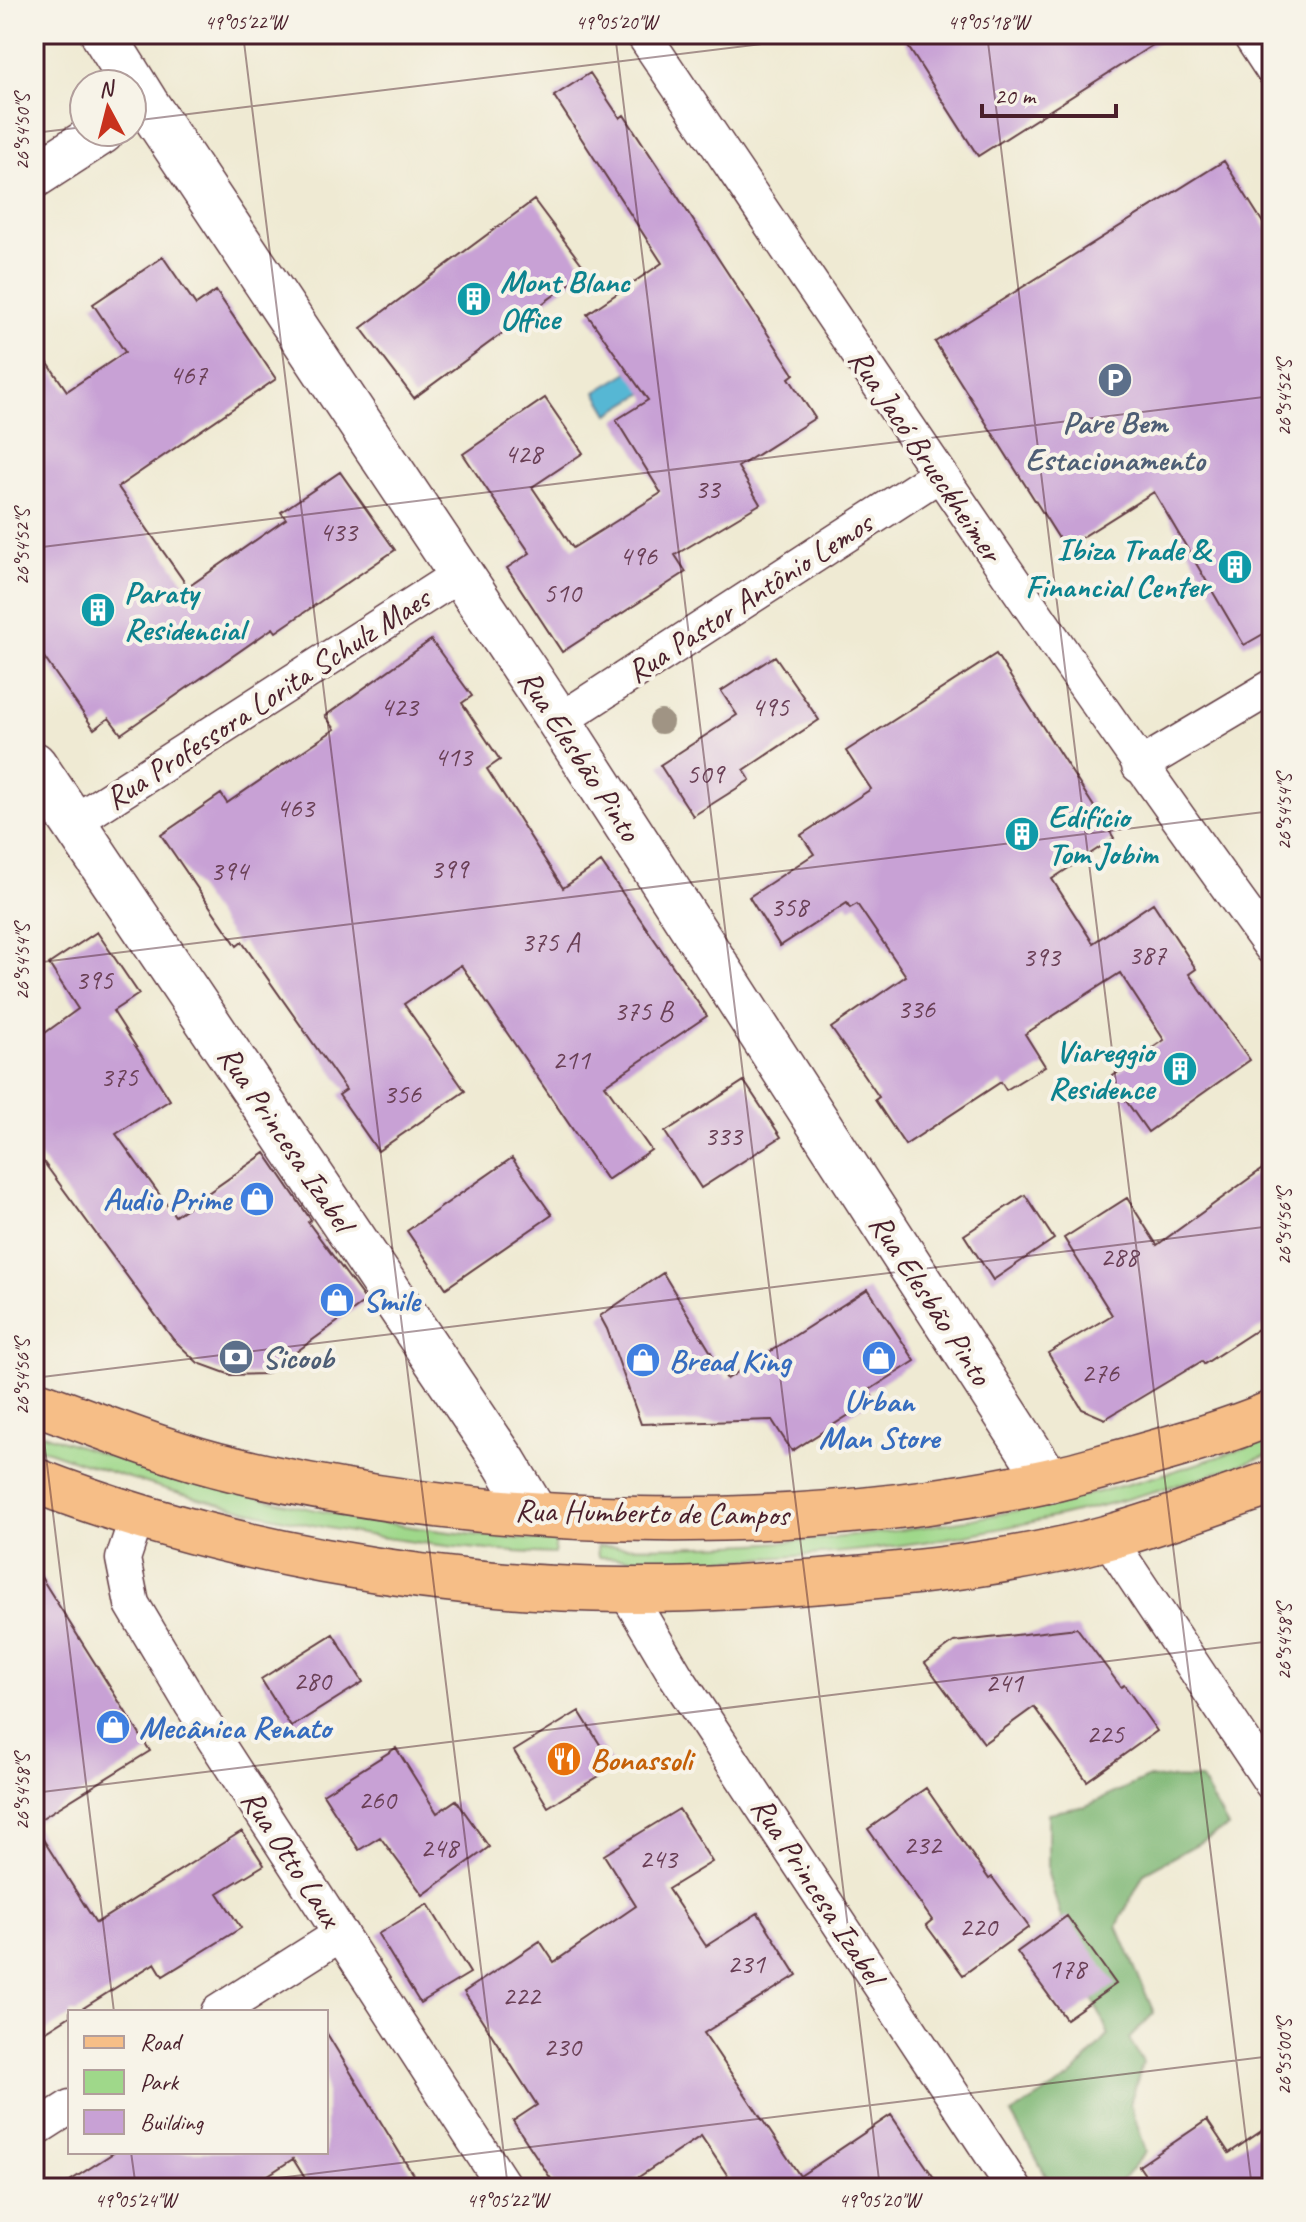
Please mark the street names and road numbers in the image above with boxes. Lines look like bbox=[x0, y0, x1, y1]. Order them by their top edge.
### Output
street label: Rua Jacó Brueckheimer bbox=[839, 341, 1013, 572]
street label: Rua Pastor Antônio Lemos bbox=[619, 501, 882, 692]
street label: Rua Professora Lorita Schulz Maes bbox=[97, 576, 440, 819]
street label: Rua Elesbão Pinto bbox=[509, 662, 651, 850]
street label: Rua Princesa Izabel bbox=[209, 1038, 366, 1243]
street label: Rua Elesbão Pinto bbox=[860, 1206, 1002, 1394]
street label: Rua Humberto de Campos bbox=[515, 1490, 791, 1535]
street label: Rua Otto Laux bbox=[232, 1782, 352, 1936]
street label: Rua Princesa Izabel bbox=[742, 1789, 896, 1996]

